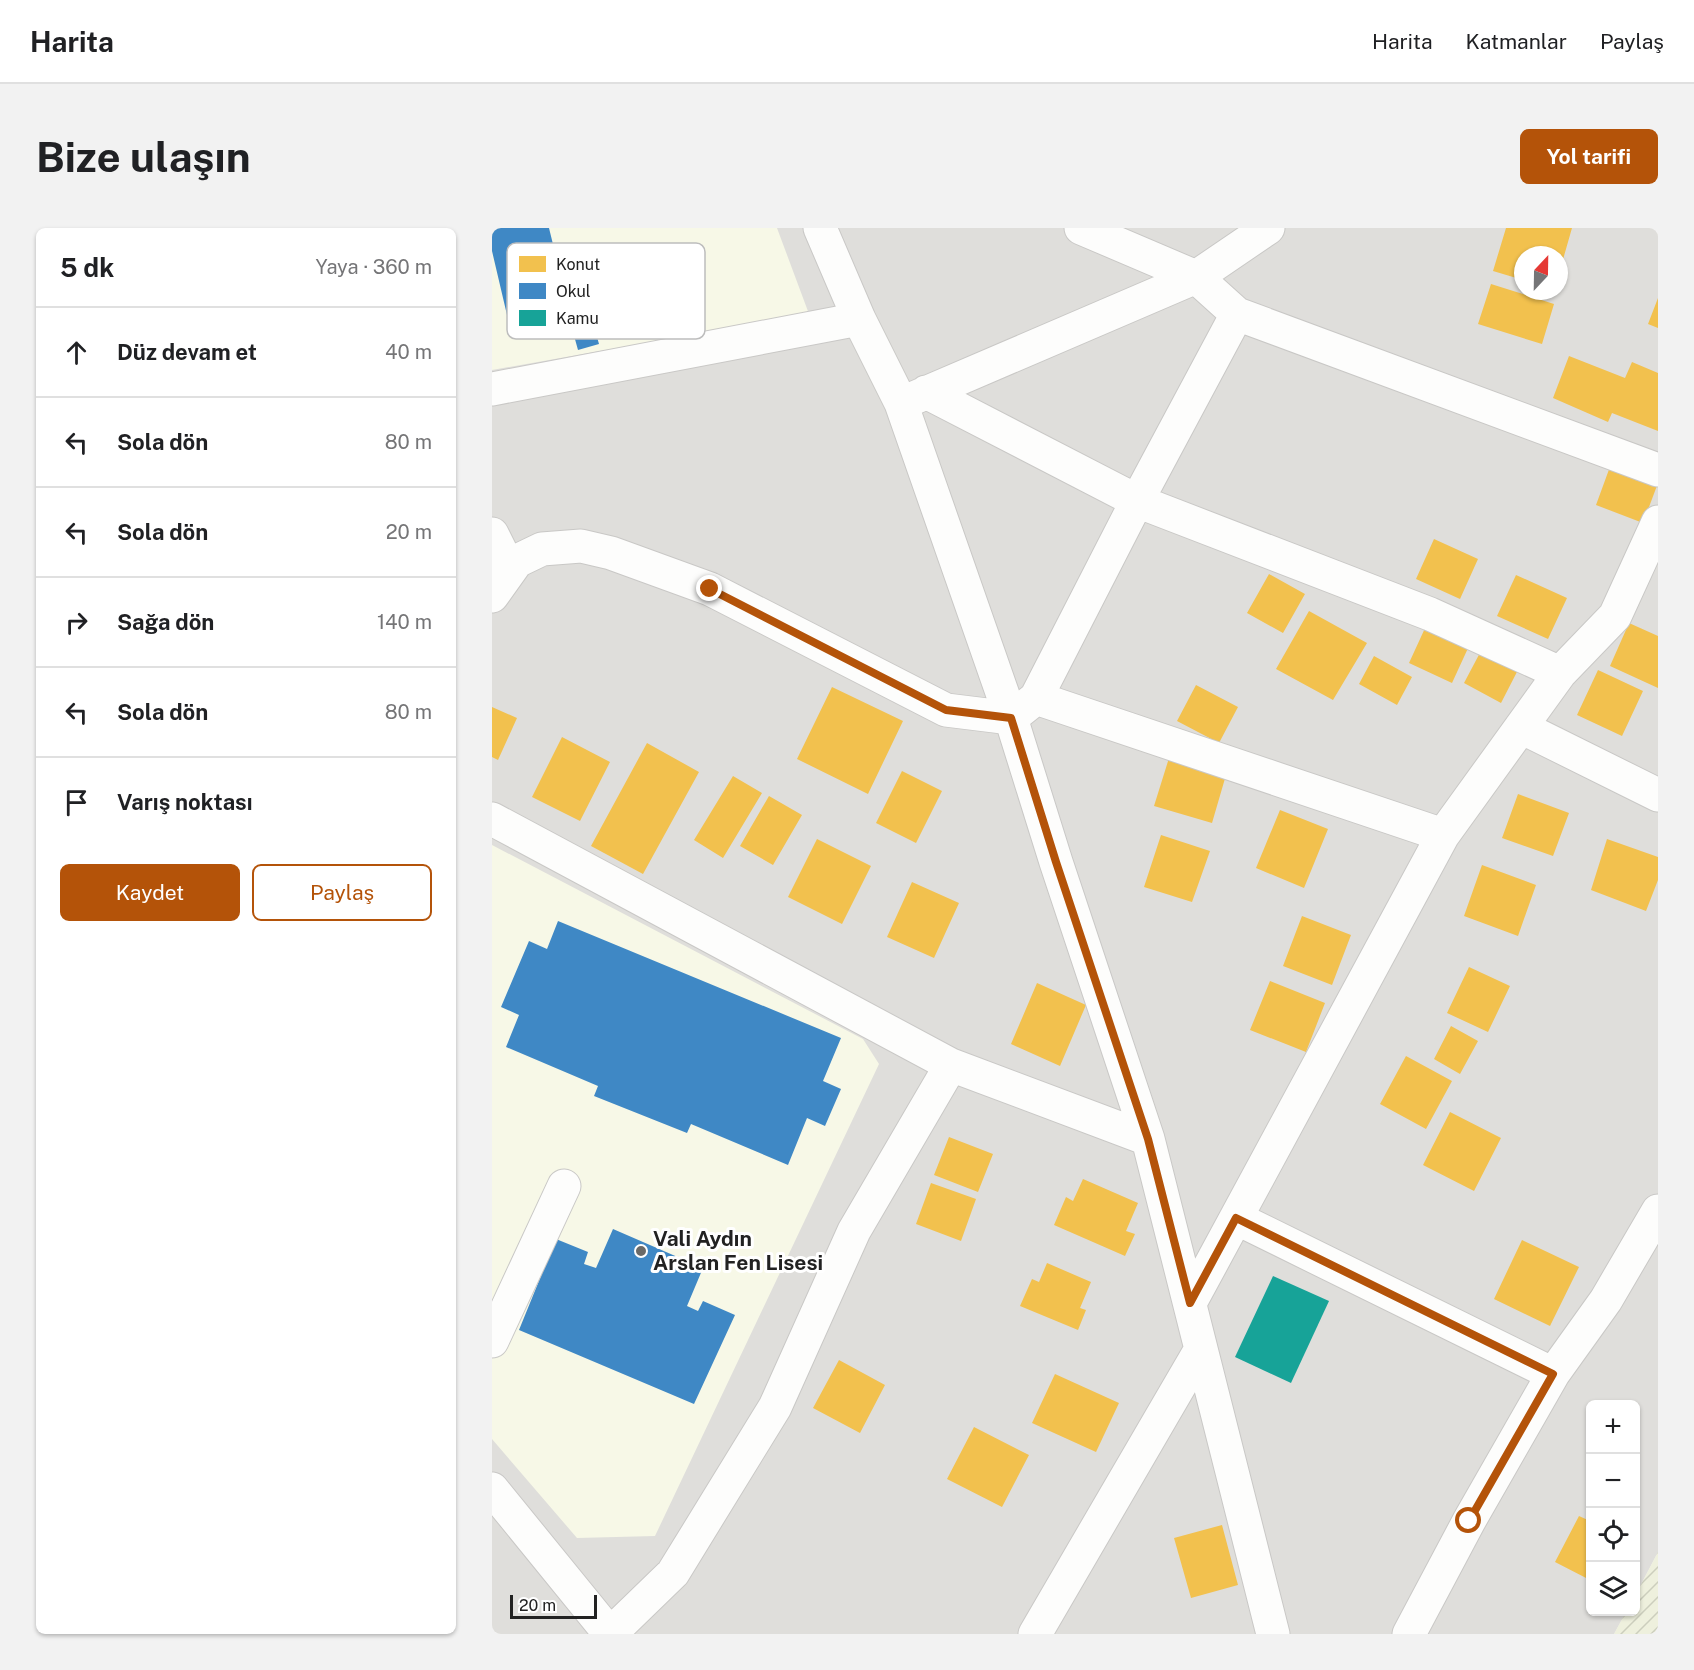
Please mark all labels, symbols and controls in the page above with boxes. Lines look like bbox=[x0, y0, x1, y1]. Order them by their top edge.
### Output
text: Harita bbox=[30, 25, 114, 58]
text: Harita bbox=[1372, 29, 1433, 54]
text: Katmanlar bbox=[1466, 29, 1567, 54]
text: Paylaş bbox=[1600, 29, 1664, 54]
button: Yol tarifi bbox=[1520, 129, 1658, 184]
text: Bize ulaşın bbox=[36, 132, 251, 181]
legend bbox=[507, 243, 705, 339]
north arrow bbox=[1514, 246, 1568, 300]
text: 5 dk bbox=[60, 252, 114, 283]
text: Yaya · 360 m bbox=[316, 255, 432, 279]
text: Konut bbox=[556, 255, 600, 274]
text: Okul bbox=[556, 282, 591, 301]
text: Kamu bbox=[556, 309, 599, 328]
icon: ahead bbox=[60, 336, 93, 369]
text: Düz devam et bbox=[117, 339, 257, 365]
text: 40 m bbox=[385, 340, 432, 364]
icon: left bbox=[60, 426, 93, 459]
text: Sola dön bbox=[117, 429, 208, 455]
text: 80 m bbox=[385, 430, 432, 454]
icon: left bbox=[60, 516, 93, 549]
text: Sola dön bbox=[117, 519, 208, 545]
text: 20 m bbox=[386, 520, 432, 544]
route end bbox=[696, 575, 722, 601]
icon: right bbox=[60, 606, 93, 639]
text: Sağa dön bbox=[117, 609, 214, 635]
text: 140 m bbox=[377, 610, 432, 634]
icon: left bbox=[60, 696, 93, 729]
text: Sola dön bbox=[117, 699, 208, 725]
text: 80 m bbox=[385, 700, 432, 724]
icon: arrive bbox=[60, 786, 93, 819]
text: Varış noktası bbox=[117, 789, 252, 815]
button: Kaydet bbox=[60, 864, 240, 921]
button: Paylaş bbox=[252, 864, 432, 921]
place label: Vali Aydın Arslan Fen Lisesi bbox=[653, 1226, 823, 1275]
marker: Vali Aydın Arslan Fen Lisesi bbox=[634, 1244, 648, 1258]
map controls bbox=[1586, 1400, 1640, 1616]
button: + bbox=[1586, 1400, 1640, 1454]
button: − bbox=[1586, 1454, 1640, 1508]
route start bbox=[1455, 1507, 1481, 1533]
button: locate bbox=[1586, 1508, 1640, 1562]
button: layers bbox=[1586, 1562, 1640, 1616]
scale bar bbox=[510, 1592, 597, 1620]
text: 20 m bbox=[519, 1596, 556, 1615]

